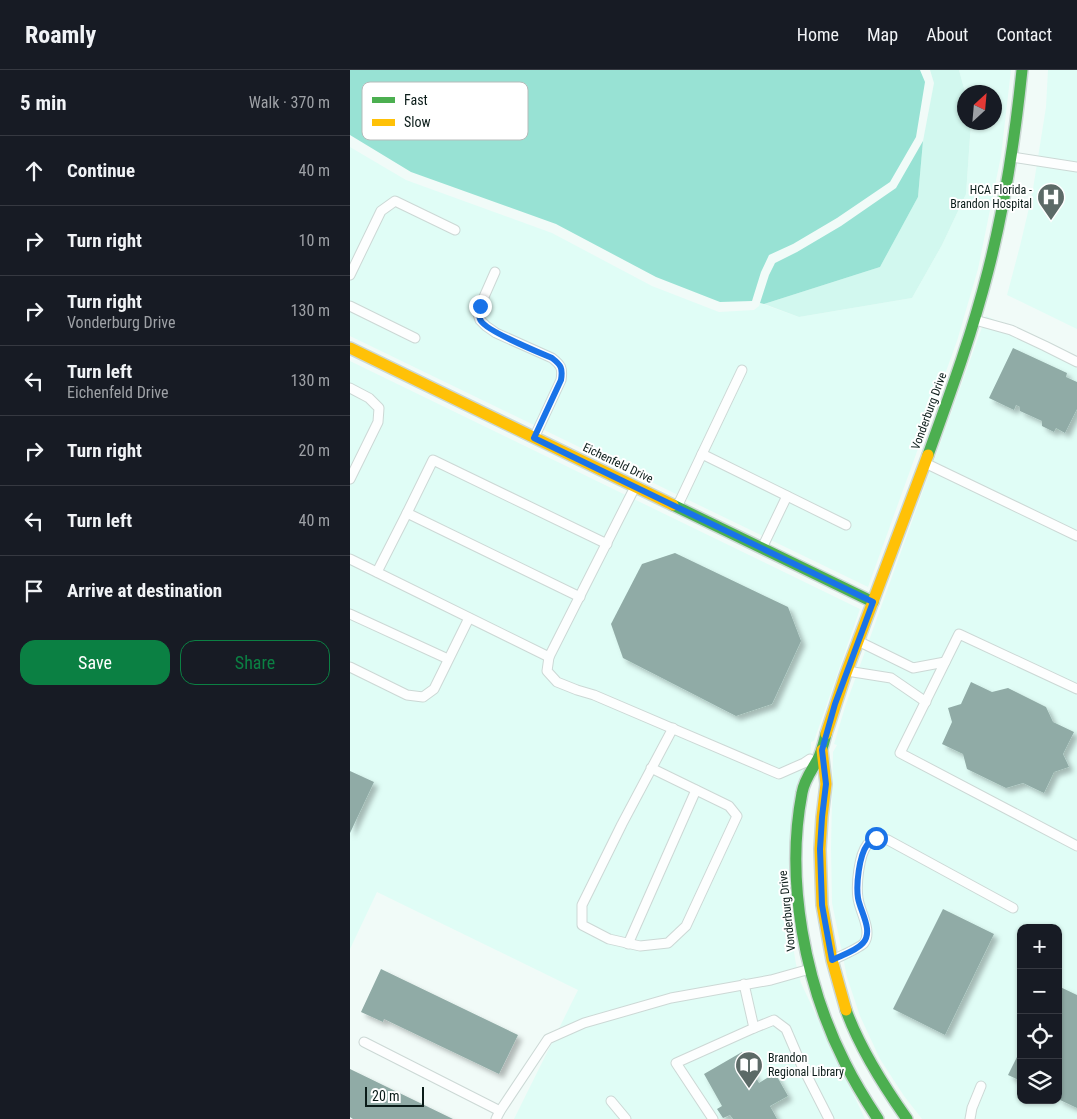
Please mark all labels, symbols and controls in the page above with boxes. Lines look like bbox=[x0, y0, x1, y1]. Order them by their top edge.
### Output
text: Roamly bbox=[25, 21, 96, 49]
text: Home bbox=[797, 24, 839, 45]
text: Map bbox=[867, 24, 898, 45]
text: About bbox=[926, 24, 968, 45]
text: Contact bbox=[996, 24, 1052, 45]
legend bbox=[362, 82, 528, 140]
north arrow bbox=[957, 85, 1002, 130]
text: 5 min bbox=[20, 91, 67, 115]
text: Fast bbox=[404, 92, 428, 108]
text: Walk · 370 m bbox=[249, 93, 330, 112]
text: Slow bbox=[404, 114, 431, 130]
icon: ahead bbox=[20, 157, 48, 185]
text: Continue bbox=[67, 159, 135, 182]
text: 40 m bbox=[298, 161, 330, 180]
hospital icon: HCA Florida - Brandon Hospital bbox=[1036, 182, 1066, 221]
place label: HCA Florida - Brandon Hospital bbox=[950, 183, 1032, 211]
icon: right bbox=[20, 227, 48, 255]
text: Turn right bbox=[67, 229, 142, 252]
text: 10 m bbox=[298, 231, 330, 250]
text: Turn right bbox=[67, 290, 142, 313]
route end bbox=[469, 295, 492, 318]
icon: right bbox=[20, 297, 48, 325]
text: 130 m bbox=[291, 301, 330, 320]
text: Vonderburg Drive bbox=[67, 313, 176, 332]
text: Turn left bbox=[67, 360, 132, 383]
icon: left bbox=[20, 367, 48, 395]
street label: Vonderburg Drive bbox=[909, 370, 950, 452]
text: 130 m bbox=[291, 371, 330, 390]
text: Eichenfeld Drive bbox=[67, 383, 169, 402]
icon: right bbox=[20, 437, 48, 465]
text: Turn right bbox=[67, 439, 142, 462]
street label: Eichenfeld Drive bbox=[581, 440, 656, 486]
text: 20 m bbox=[298, 441, 330, 460]
icon: left bbox=[20, 507, 48, 535]
text: Turn left bbox=[67, 509, 132, 532]
text: 40 m bbox=[298, 511, 330, 530]
icon: arrive bbox=[20, 577, 48, 605]
text: Arrive at destination bbox=[67, 579, 222, 602]
button: Save bbox=[20, 640, 170, 685]
button: Share bbox=[180, 640, 330, 685]
route start bbox=[865, 827, 888, 850]
street label: Vonderburg Drive bbox=[776, 869, 798, 952]
map controls bbox=[1017, 924, 1062, 1104]
button: + bbox=[1017, 924, 1062, 969]
button: − bbox=[1017, 969, 1062, 1014]
button: locate bbox=[1017, 1014, 1062, 1059]
library icon: Brandon Regional Library bbox=[734, 1050, 764, 1089]
place label: Brandon Regional Library bbox=[768, 1051, 844, 1079]
button: layers bbox=[1017, 1059, 1062, 1104]
scale bar bbox=[365, 1084, 424, 1107]
text: 20 m bbox=[372, 1088, 400, 1104]

